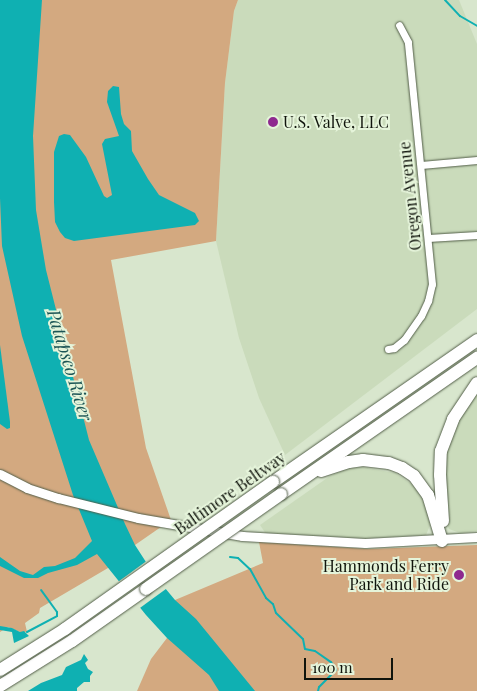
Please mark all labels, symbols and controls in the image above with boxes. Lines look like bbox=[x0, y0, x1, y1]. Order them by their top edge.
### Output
place label: U.S. Valve, LLC bbox=[283, 112, 390, 132]
marker: U.S. Valve, LLC bbox=[267, 116, 279, 128]
street label: Oregon Avenue bbox=[395, 140, 425, 252]
water label: Patapsco River bbox=[43, 307, 97, 423]
street label: Baltimore Beltway bbox=[171, 448, 289, 538]
place label: Hammonds Ferry Park and Ride bbox=[323, 556, 449, 594]
marker: Hammonds Ferry Park and Ride bbox=[453, 569, 465, 581]
scale bar bbox=[307, 648, 396, 680]
text: 100 m bbox=[312, 657, 353, 677]

